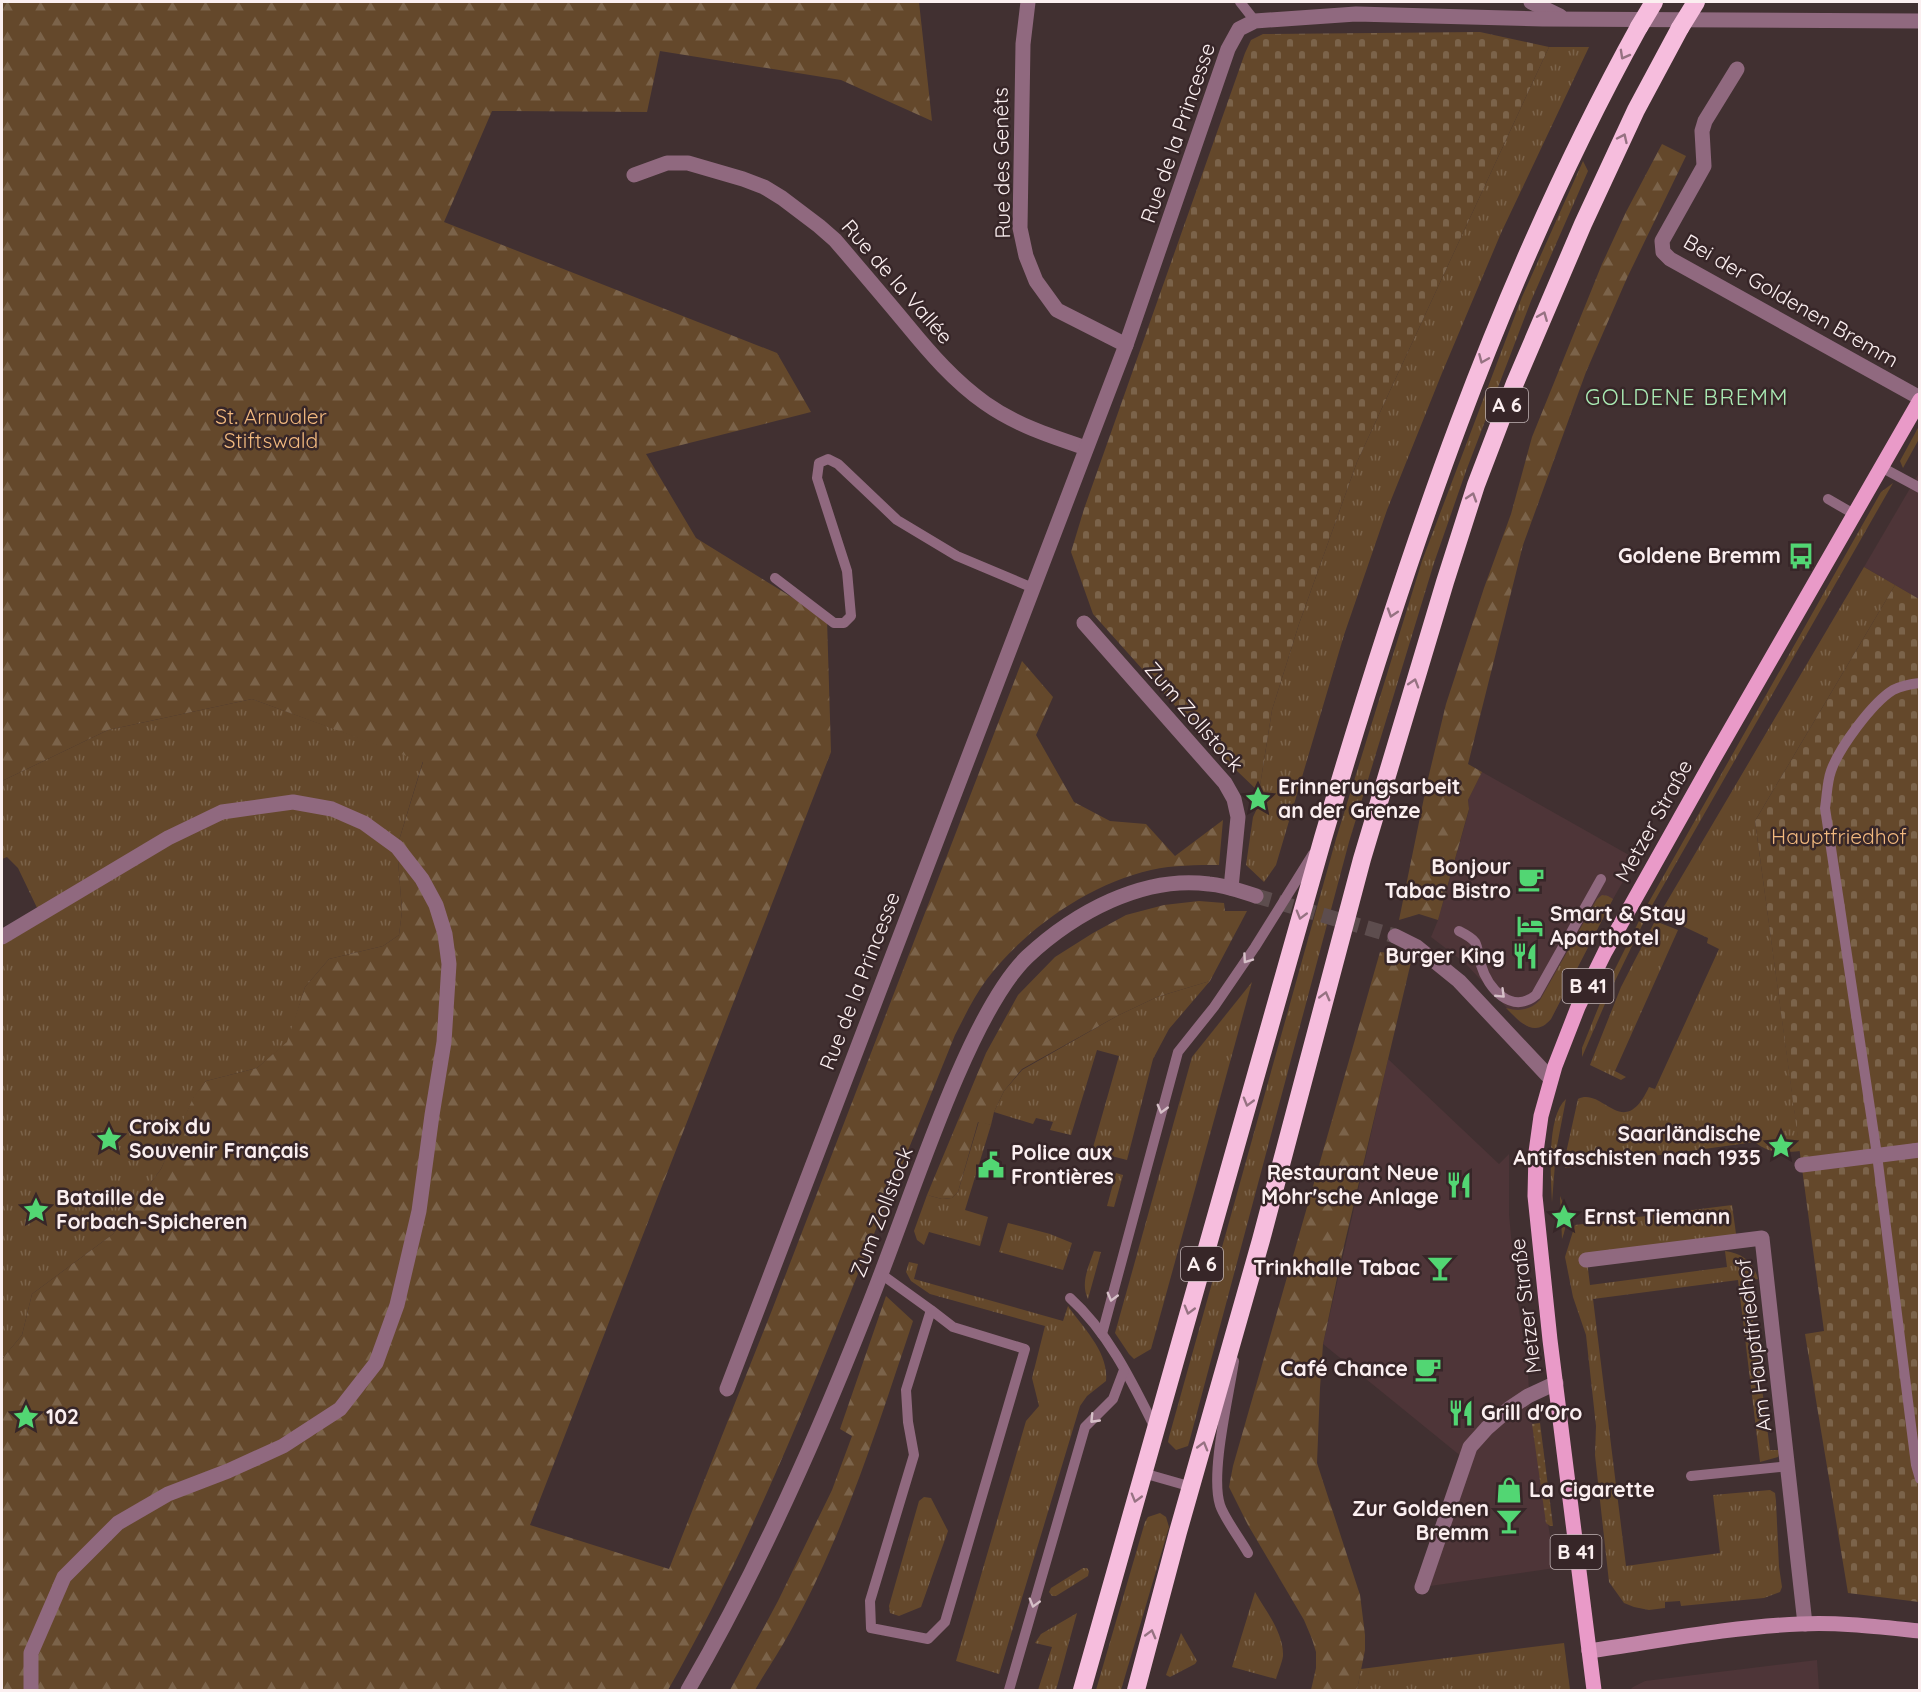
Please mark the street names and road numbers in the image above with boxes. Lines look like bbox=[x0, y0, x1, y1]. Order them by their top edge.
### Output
street label: Rue de la Princesse bbox=[1134, 39, 1220, 226]
street label: Rue des Genêts bbox=[987, 87, 1015, 239]
street label: Rue de la Vallée bbox=[837, 214, 959, 349]
street label: Bei der Goldenen Bremm bbox=[1679, 228, 1904, 372]
road number: A 6 bbox=[1486, 388, 1528, 422]
street label: Zum Zollstock bbox=[1140, 656, 1250, 777]
street label: Metzer Straße bbox=[1609, 755, 1697, 886]
street label: Rue de la Princesse bbox=[813, 888, 905, 1073]
road number: B 41 bbox=[1562, 969, 1614, 1003]
street label: Zum Zollstock bbox=[844, 1143, 918, 1281]
street label: Metzer Straße bbox=[1504, 1237, 1546, 1375]
road number: A 6 bbox=[1181, 1247, 1223, 1281]
street label: Am Hauptfriedhof bbox=[1729, 1257, 1777, 1433]
road number: B 41 bbox=[1550, 1535, 1602, 1569]

